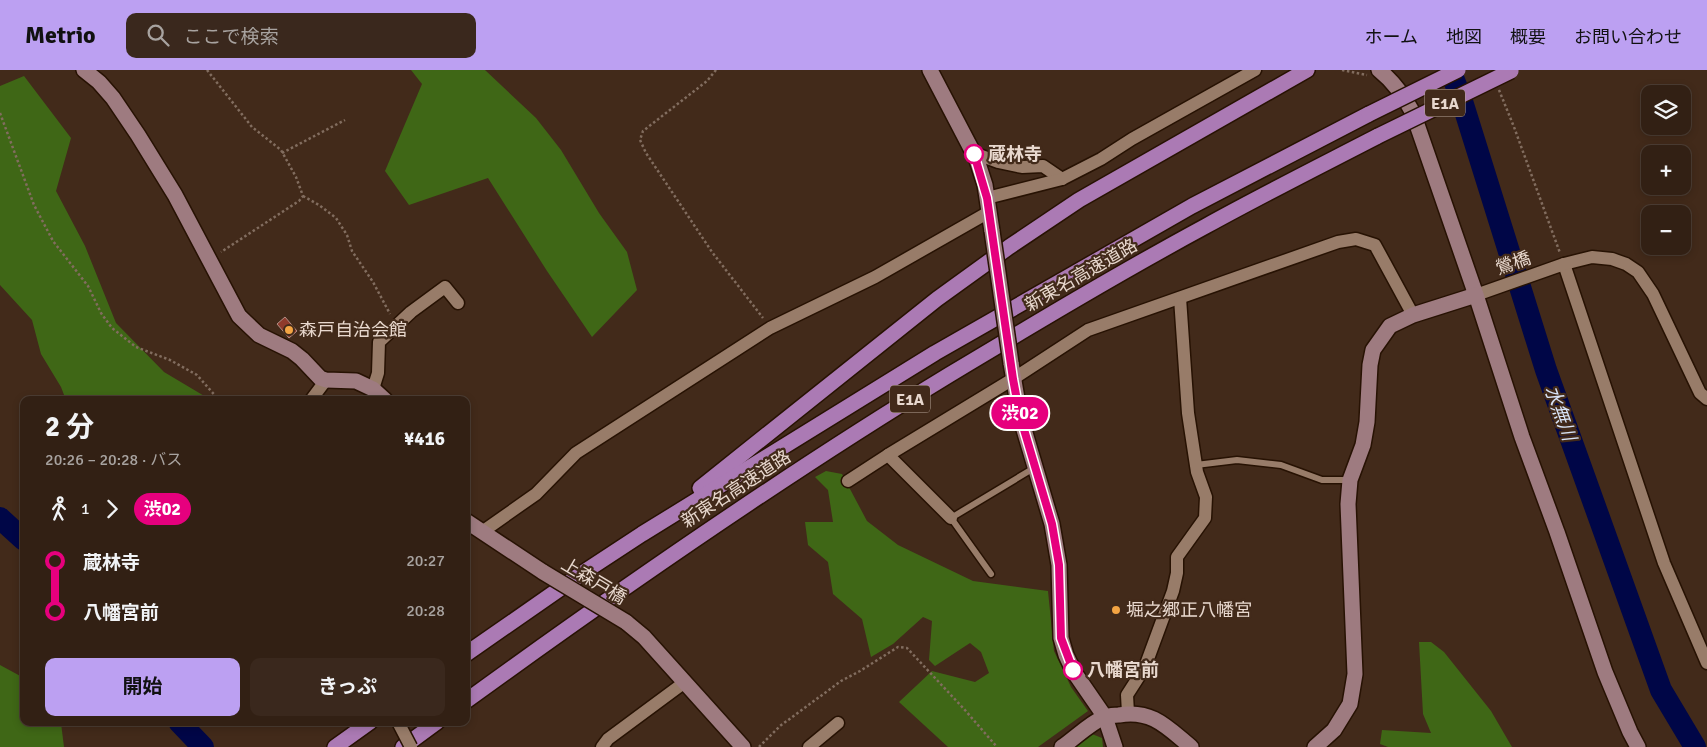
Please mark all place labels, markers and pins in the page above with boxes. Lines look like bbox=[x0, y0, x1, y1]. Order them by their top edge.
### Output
place label: 蔵林寺 bbox=[988, 143, 1042, 165]
marker: 蔵林寺 bbox=[964, 144, 984, 164]
place label: 森戸自治会館 bbox=[299, 319, 407, 341]
marker: 森戸自治会館 bbox=[283, 324, 295, 336]
place label: 堀之郷正八幡宮 bbox=[1126, 599, 1252, 621]
marker: 堀之郷正八幡宮 bbox=[1110, 604, 1122, 616]
place label: 八幡宮前 bbox=[1087, 659, 1159, 681]
marker: 八幡宮前 bbox=[1063, 660, 1083, 680]

